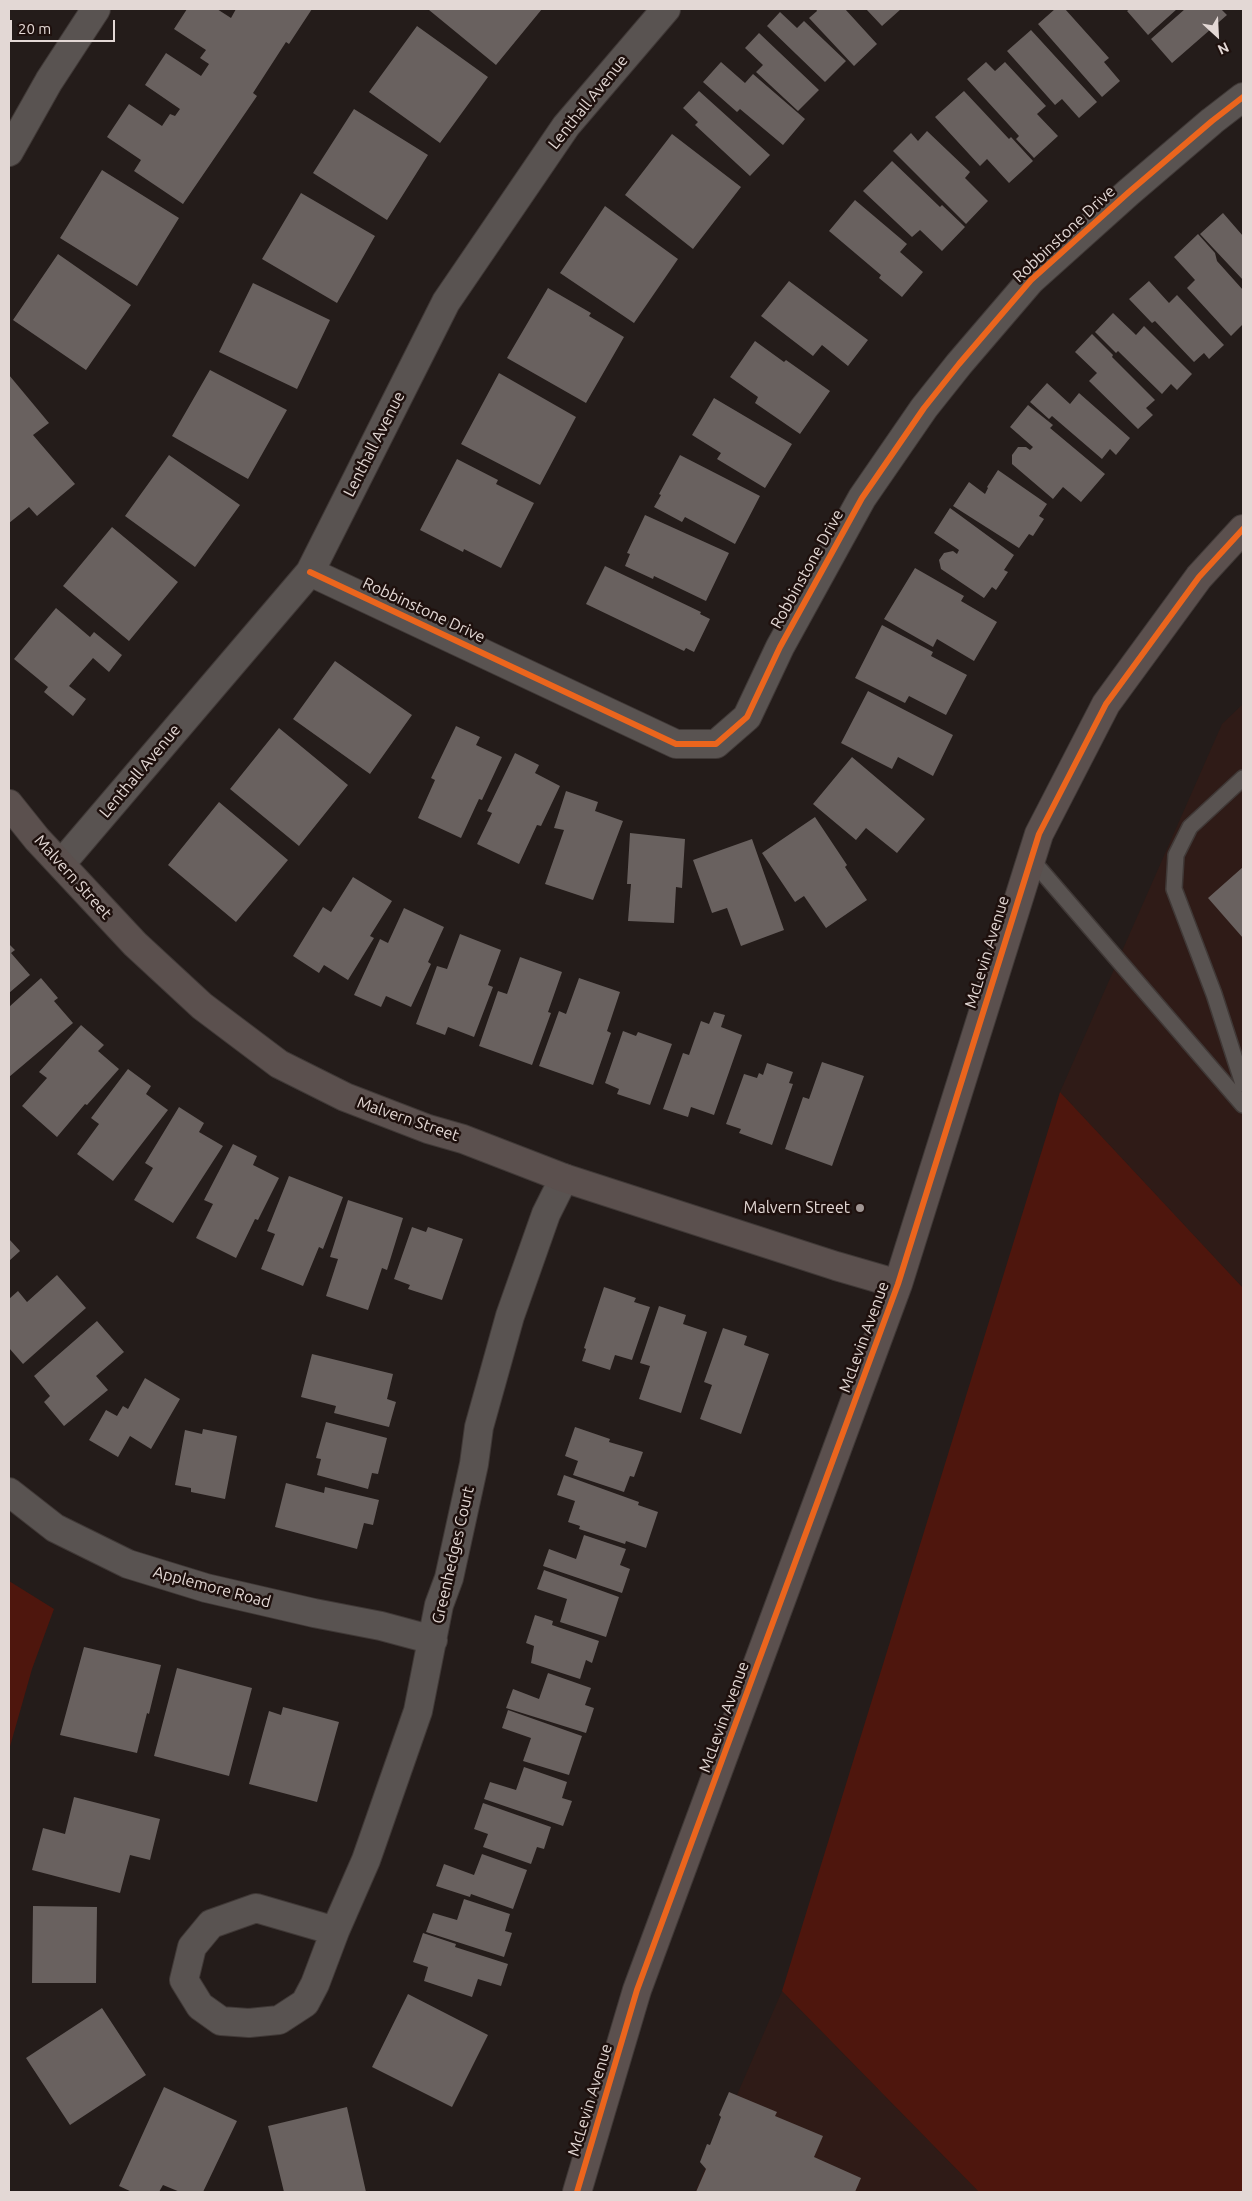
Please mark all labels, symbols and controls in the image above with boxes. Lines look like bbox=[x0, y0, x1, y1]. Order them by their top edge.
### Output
scale bar bbox=[12, 10, 118, 42]
north arrow bbox=[1192, 10, 1242, 60]
text: 20 m bbox=[18, 20, 51, 37]
text: N bbox=[1215, 39, 1231, 58]
street label: Lenthall Avenue bbox=[544, 51, 632, 153]
street label: Robbinstone Drive bbox=[1009, 182, 1119, 286]
street label: Lenthall Avenue bbox=[339, 388, 409, 500]
street label: Robbinstone Drive bbox=[766, 506, 848, 632]
street label: Robbinstone Drive bbox=[360, 573, 488, 647]
street label: Lenthall Avenue bbox=[95, 721, 185, 821]
street label: Malvern Street bbox=[30, 831, 116, 923]
street label: McLevin Avenue bbox=[961, 893, 1013, 1011]
street label: Malvern Street bbox=[355, 1093, 461, 1145]
place label: Malvern Street bbox=[744, 1198, 850, 1218]
marker: Malvern Street bbox=[854, 1202, 866, 1214]
street label: McLevin Avenue bbox=[835, 1279, 893, 1395]
street label: Greenhedges Court bbox=[428, 1485, 478, 1625]
street label: Applemore Road bbox=[151, 1562, 273, 1612]
street label: McLevin Avenue bbox=[695, 1659, 753, 1775]
street label: McLevin Avenue bbox=[564, 2041, 616, 2159]

